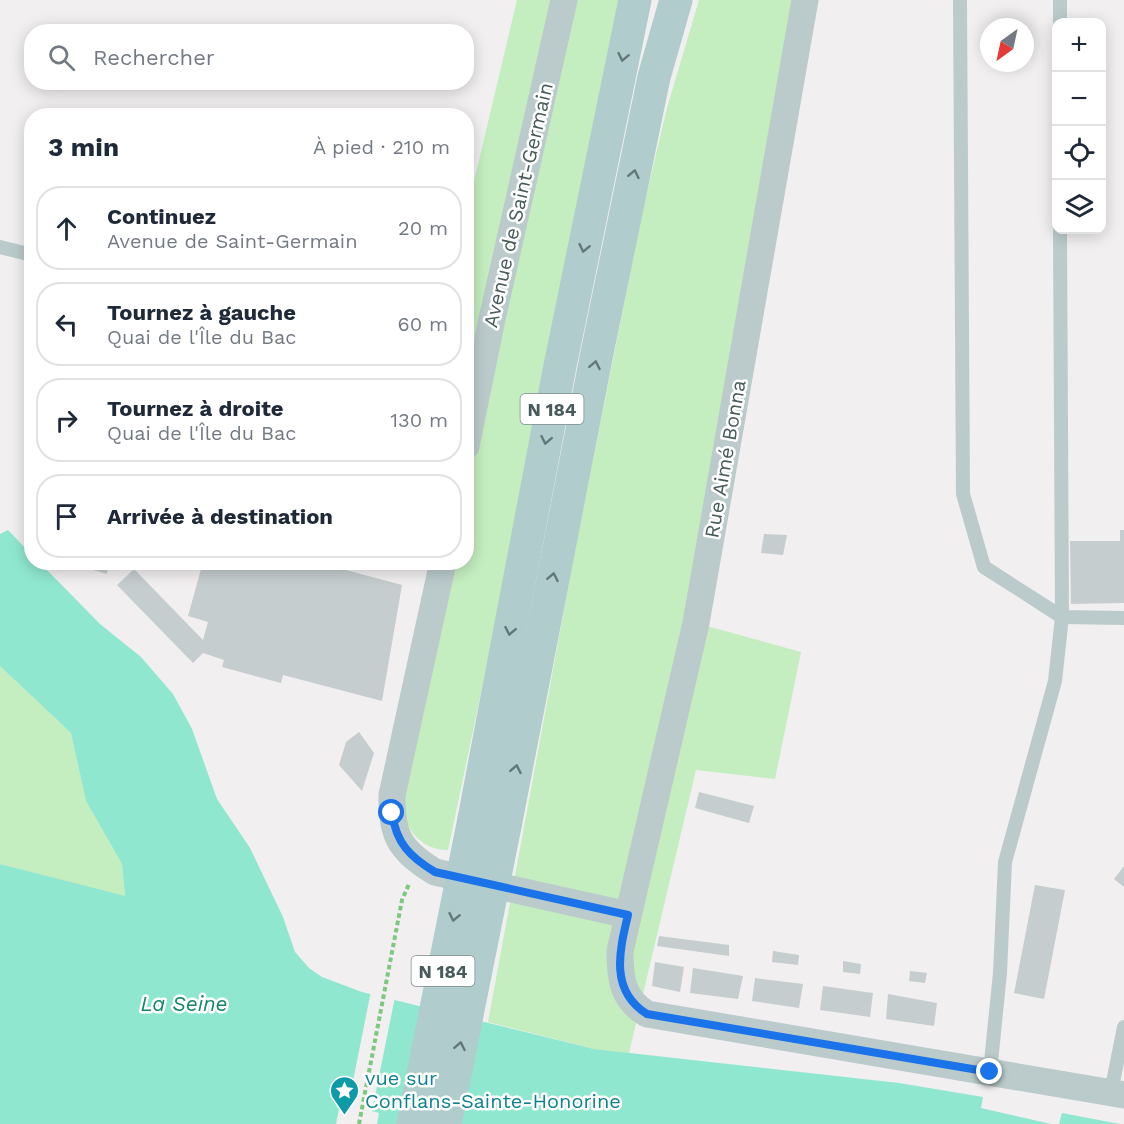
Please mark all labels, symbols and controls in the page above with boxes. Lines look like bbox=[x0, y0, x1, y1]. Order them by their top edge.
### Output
north arrow bbox=[980, 18, 1034, 72]
map controls bbox=[1052, 18, 1106, 234]
button: + bbox=[1052, 18, 1106, 72]
search box bbox=[24, 24, 474, 90]
icon: search bbox=[45, 41, 78, 74]
text: Rechercher bbox=[93, 45, 215, 70]
one-way arrow bbox=[617, 52, 630, 62]
button: − bbox=[1052, 72, 1106, 126]
street label: Avenue de Saint-Germain bbox=[478, 80, 558, 330]
button: locate bbox=[1052, 126, 1106, 180]
text: 3 min bbox=[48, 132, 119, 162]
text: À pied · 210 m bbox=[313, 135, 450, 159]
one-way arrow bbox=[627, 170, 640, 180]
button: layers bbox=[1052, 180, 1106, 234]
text: Continuez bbox=[107, 204, 216, 229]
icon: ahead bbox=[50, 212, 83, 245]
text: 20 m bbox=[398, 216, 448, 240]
text: Avenue de Saint-Germain bbox=[107, 229, 358, 253]
one-way arrow bbox=[578, 243, 591, 253]
text: Tournez à gauche bbox=[107, 300, 296, 325]
icon: left bbox=[50, 308, 83, 341]
text: 60 m bbox=[398, 312, 448, 336]
text: Quai de l'Île du Bac bbox=[107, 325, 297, 349]
one-way arrow bbox=[588, 360, 601, 370]
street label: Rue Aimé Bonna bbox=[699, 378, 751, 540]
road number: N 184 bbox=[520, 394, 584, 424]
text: Tournez à droite bbox=[107, 396, 284, 421]
icon: right bbox=[50, 404, 83, 437]
text: 130 m bbox=[390, 408, 448, 432]
text: Quai de l'Île du Bac bbox=[107, 421, 297, 445]
one-way arrow bbox=[540, 434, 553, 444]
icon: arrive bbox=[50, 500, 83, 533]
text: Arrivée à destination bbox=[107, 504, 333, 529]
one-way arrow bbox=[546, 573, 559, 583]
one-way arrow bbox=[504, 626, 517, 636]
one-way arrow bbox=[509, 764, 522, 774]
route start bbox=[378, 799, 404, 825]
one-way arrow bbox=[448, 912, 461, 922]
road number: N 184 bbox=[412, 956, 474, 986]
water label: La Seine bbox=[140, 991, 228, 1016]
one-way arrow bbox=[453, 1041, 466, 1051]
route end bbox=[976, 1058, 1002, 1084]
place label: vue sur Conflans-Sainte-Honorine bbox=[365, 1066, 621, 1113]
place icon: vue sur Conflans-Sainte-Honorine bbox=[328, 1074, 360, 1116]

